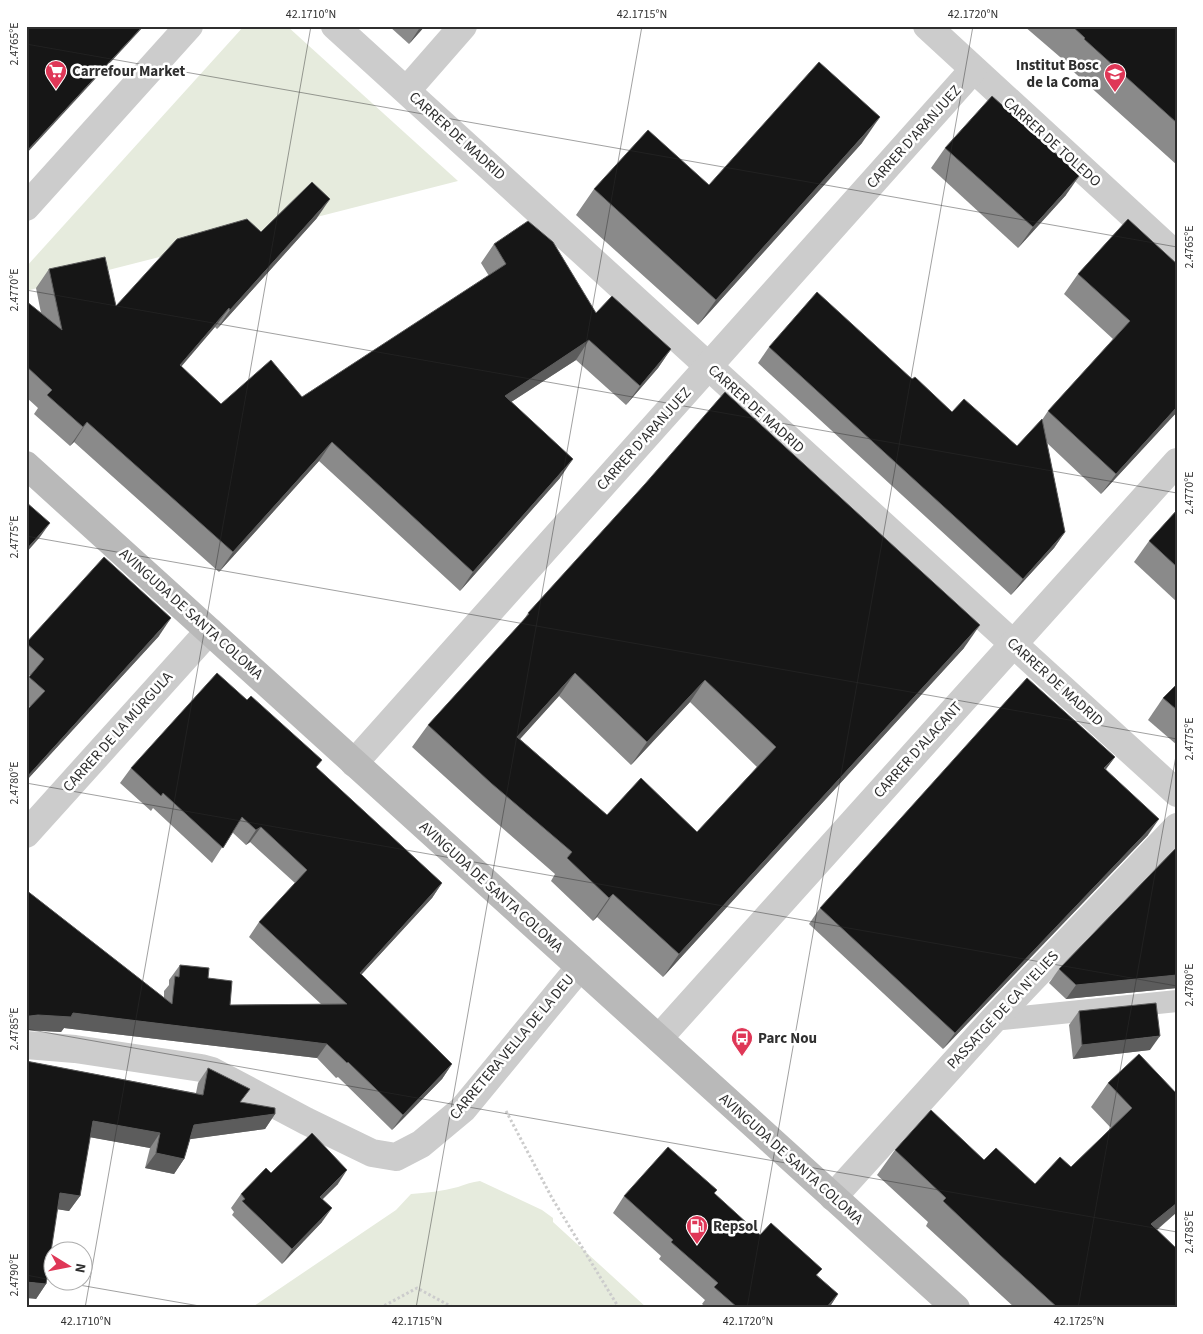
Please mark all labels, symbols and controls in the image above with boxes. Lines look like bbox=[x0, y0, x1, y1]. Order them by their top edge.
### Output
text: 42.1710°N bbox=[286, 6, 336, 23]
text: 42.1715°N bbox=[617, 6, 667, 23]
text: 42.1720°N bbox=[948, 6, 998, 23]
text: 2.4765°E bbox=[6, 22, 23, 66]
place label: Institut Bosc de la Coma bbox=[1016, 55, 1099, 93]
supermarket icon: Carrefour Market bbox=[44, 59, 68, 90]
place label: Carrefour Market bbox=[72, 61, 186, 82]
school or university icon: Institut Bosc de la Coma bbox=[1103, 62, 1127, 93]
street label: CARRER D'ARANJUEZ bbox=[862, 81, 966, 193]
street label: CARRER DE MADRID bbox=[404, 87, 510, 185]
street label: CARRER DE TOLEDO bbox=[998, 92, 1106, 192]
text: 2.4765°E bbox=[1181, 225, 1198, 269]
text: 2.4770°E bbox=[6, 268, 23, 312]
street label: CARRER DE MADRID bbox=[703, 360, 809, 458]
street label: CARRER D'ARANJUEZ bbox=[592, 383, 696, 495]
text: 2.4770°E bbox=[1181, 471, 1198, 515]
text: 2.4775°E bbox=[6, 515, 23, 559]
street label: AVINGUDA DE SANTA COLOMA bbox=[114, 544, 268, 685]
street label: CARRER DE MADRID bbox=[1002, 633, 1108, 731]
street label: CARRER DE LA MÚRGULA bbox=[58, 667, 178, 797]
street label: CARRER D'ALACANT bbox=[869, 697, 967, 803]
text: 2.4775°E bbox=[1181, 717, 1198, 761]
text: 2.4780°E bbox=[6, 761, 23, 805]
street label: AVINGUDA DE SANTA COLOMA bbox=[414, 817, 568, 958]
street label: PASSATGE DE CA N'ELIES bbox=[942, 946, 1064, 1074]
text: 2.4780°E bbox=[1181, 963, 1198, 1007]
street label: CARRETERA VELLA DE LA DEU bbox=[445, 970, 579, 1124]
text: 2.4785°E bbox=[6, 1007, 23, 1051]
bus stop icon: Parc Nou bbox=[730, 1026, 754, 1057]
place label: Parc Nou bbox=[758, 1028, 817, 1049]
street label: AVINGUDA DE SANTA COLOMA bbox=[714, 1089, 868, 1230]
text: 2.4785°E bbox=[1181, 1210, 1198, 1254]
fuel station icon: Repsol bbox=[685, 1214, 709, 1245]
place label: Repsol bbox=[713, 1216, 758, 1237]
north arrow bbox=[42, 1242, 92, 1292]
text: 2.4790°E bbox=[6, 1253, 23, 1297]
text: N bbox=[69, 1262, 90, 1274]
text: 42.1710°N bbox=[61, 1313, 111, 1330]
text: 42.1715°N bbox=[392, 1313, 442, 1330]
text: 42.1720°N bbox=[723, 1313, 773, 1330]
text: 42.1725°N bbox=[1054, 1313, 1104, 1330]

